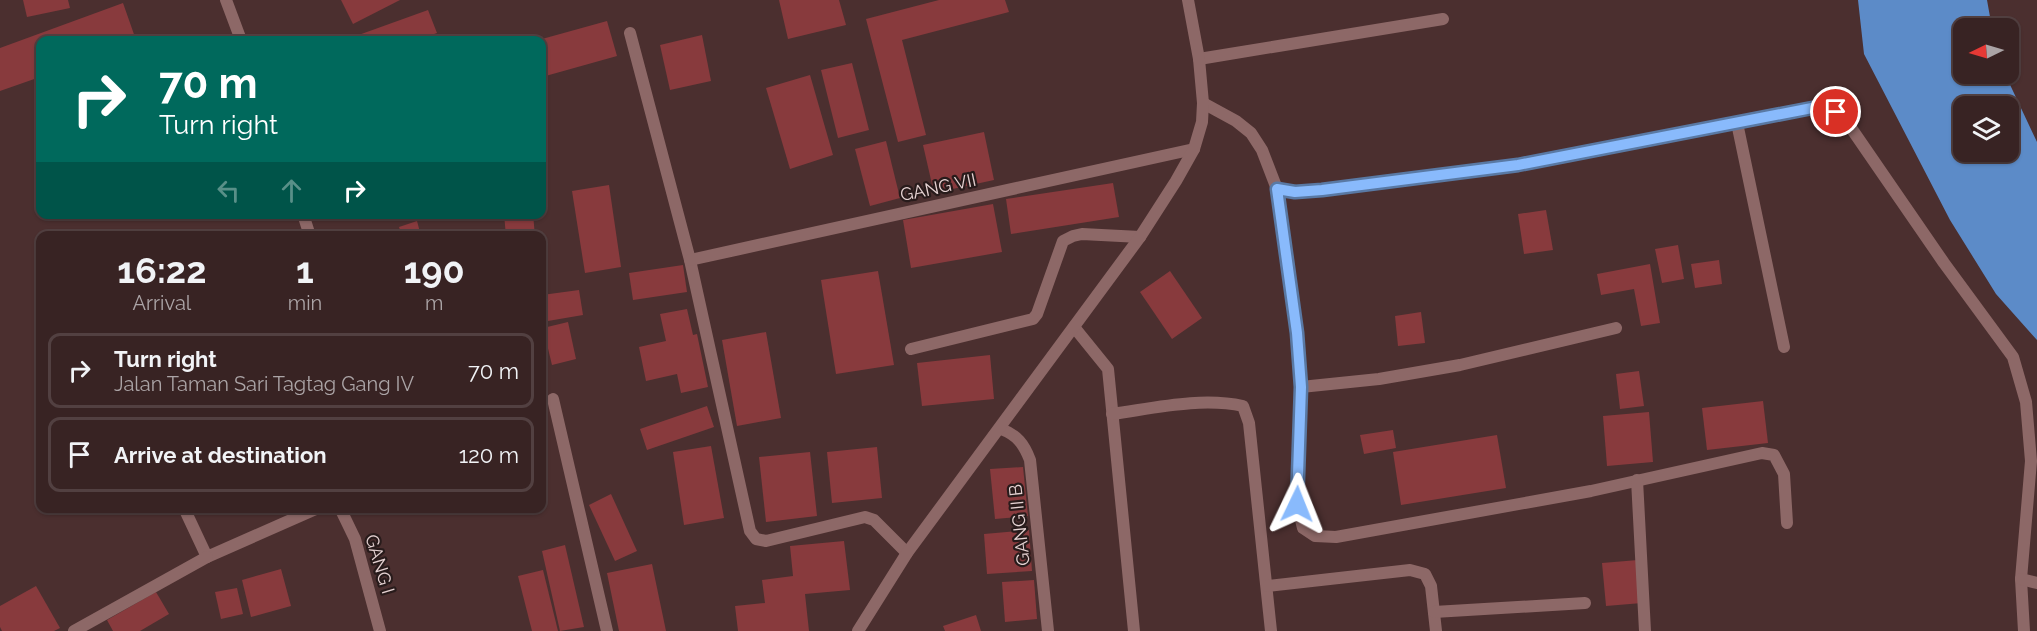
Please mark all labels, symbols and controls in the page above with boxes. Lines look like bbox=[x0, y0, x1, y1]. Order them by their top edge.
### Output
north arrow bbox=[1953, 18, 2019, 84]
map controls bbox=[1953, 18, 2019, 162]
text: 70 m bbox=[159, 59, 258, 108]
icon: right bbox=[60, 60, 138, 138]
pin bbox=[1810, 86, 1861, 137]
icon: arrive bbox=[1819, 95, 1852, 128]
button: layers bbox=[1953, 96, 2019, 162]
text: Turn right bbox=[159, 109, 278, 140]
street label: GANG VII bbox=[898, 169, 978, 205]
icon: left bbox=[212, 174, 245, 207]
icon: ahead bbox=[275, 174, 308, 207]
icon: right bbox=[338, 174, 371, 207]
text: 16:22 bbox=[117, 249, 206, 291]
text: 1 bbox=[296, 249, 314, 291]
text: 190 bbox=[404, 249, 465, 291]
text: Arrival bbox=[133, 291, 191, 315]
text: min bbox=[288, 291, 322, 315]
text: m bbox=[425, 291, 443, 315]
text: Turn right bbox=[114, 346, 217, 372]
icon: right bbox=[63, 354, 96, 387]
text: 70 m bbox=[468, 358, 519, 384]
text: Jalan Taman Sari Tagtag Gang IV bbox=[114, 372, 414, 396]
icon: arrive bbox=[63, 438, 96, 471]
text: Arrive at destination bbox=[114, 442, 327, 468]
text: 120 m bbox=[459, 442, 519, 468]
position arrow bbox=[1265, 472, 1329, 536]
street label: GANG II B bbox=[1004, 483, 1034, 567]
street label: GANG I bbox=[361, 532, 399, 596]

